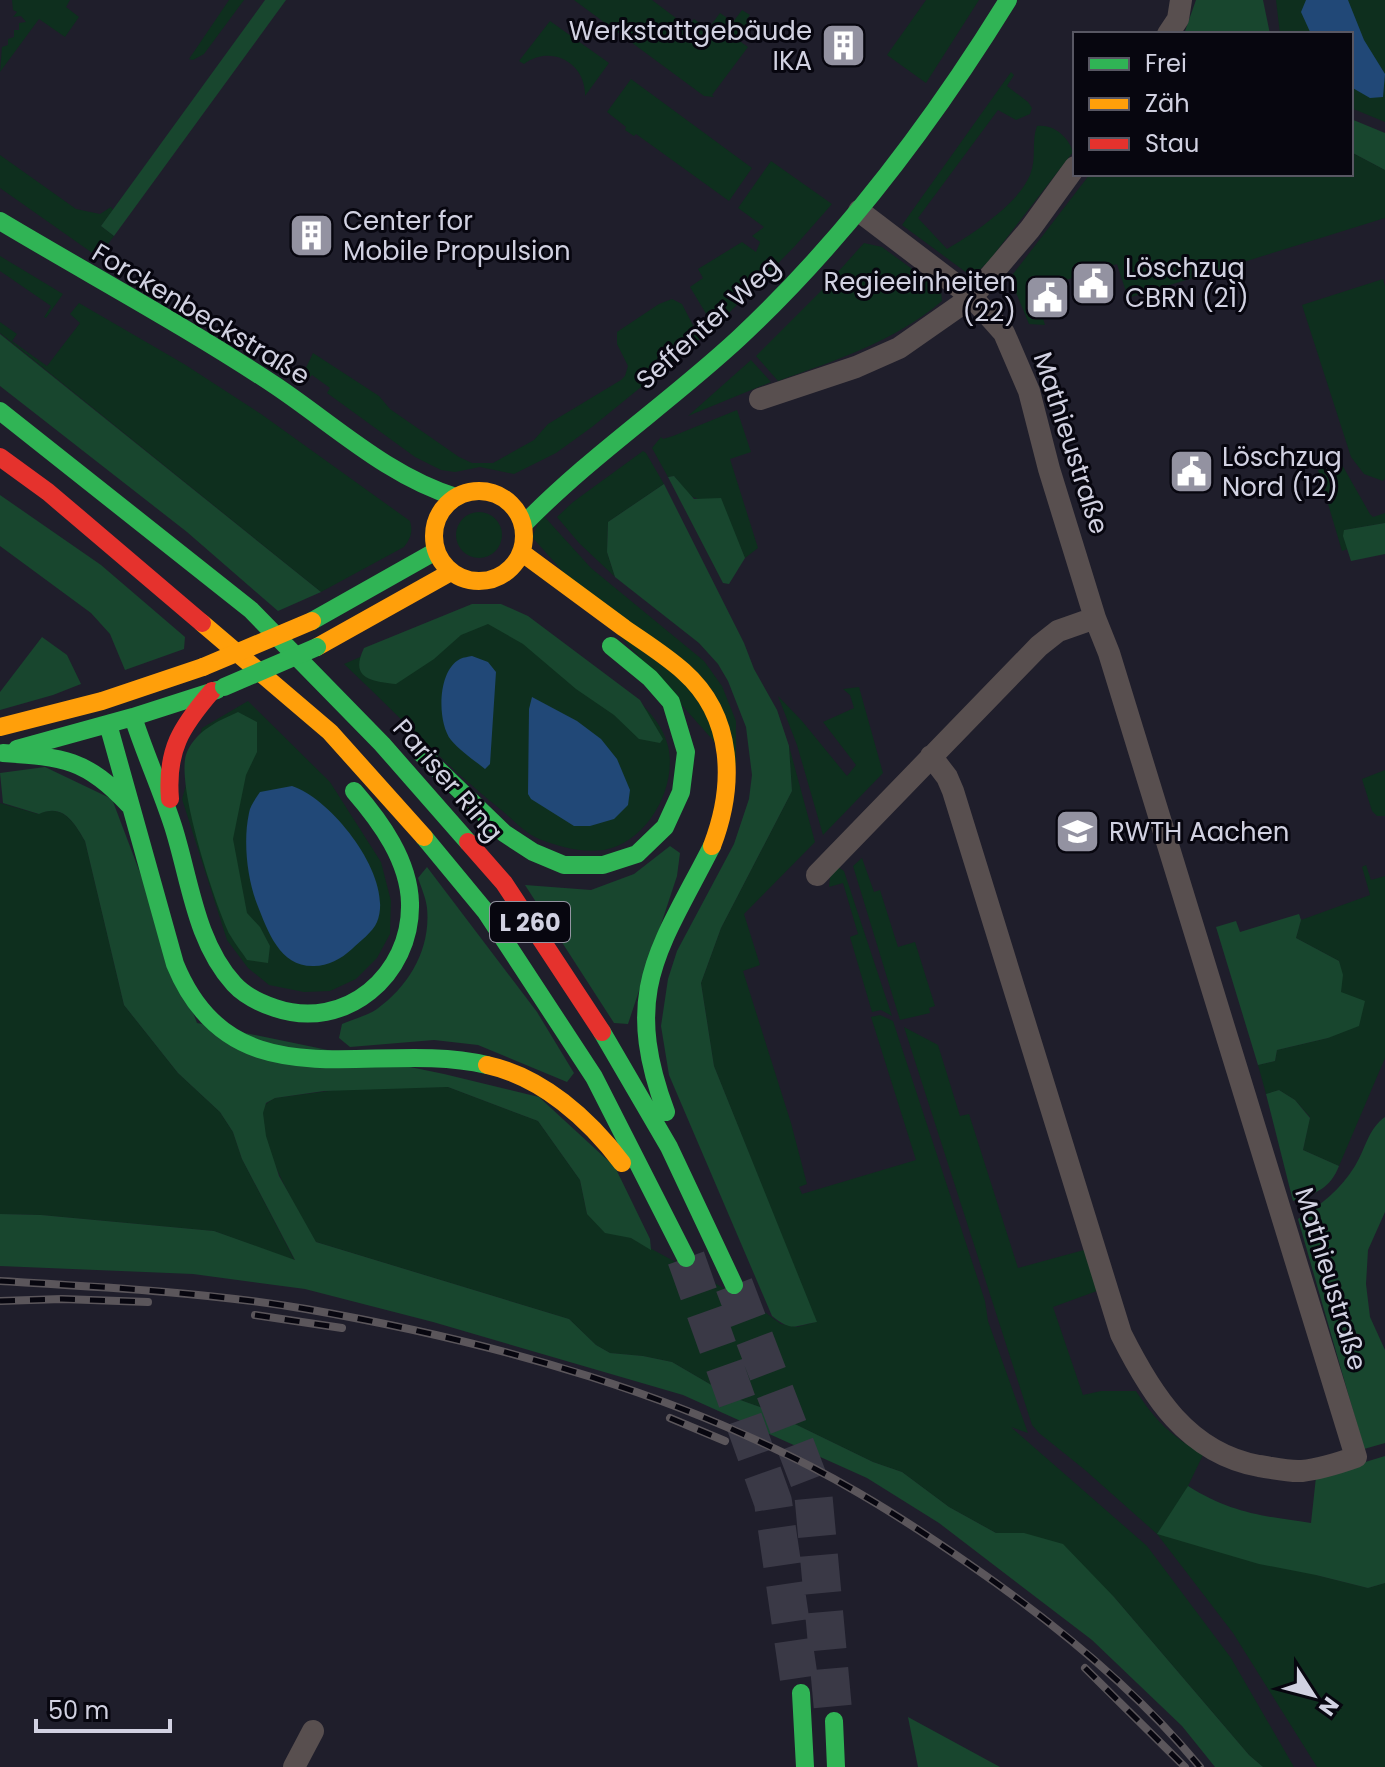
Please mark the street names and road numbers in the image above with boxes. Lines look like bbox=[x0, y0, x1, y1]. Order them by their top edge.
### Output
street label: Forckenbeckstraße bbox=[85, 235, 317, 393]
street label: Seffenter Weg bbox=[628, 249, 788, 397]
street label: Mathieustraße bbox=[1025, 347, 1117, 539]
street label: Pariser Ring bbox=[385, 711, 511, 849]
road number: L 260 bbox=[490, 902, 570, 942]
street label: Mathieustraße bbox=[1286, 1183, 1376, 1375]

